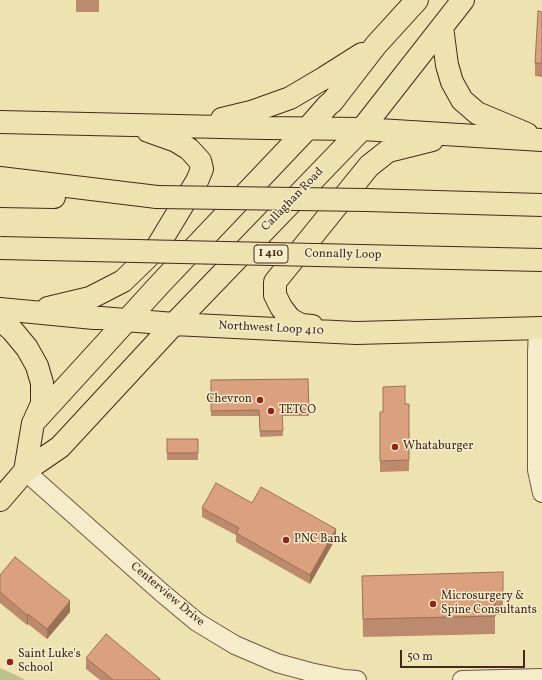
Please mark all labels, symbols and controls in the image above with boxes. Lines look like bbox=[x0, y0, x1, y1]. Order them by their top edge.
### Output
street label: Callaghan Road bbox=[259, 165, 327, 235]
road number: I 410 bbox=[254, 245, 288, 263]
street label: Connally Loop bbox=[304, 247, 382, 263]
street label: Northwest Loop 410 bbox=[218, 319, 324, 339]
place label: Chevron bbox=[207, 393, 252, 407]
marker: Chevron bbox=[255, 395, 265, 405]
place label: TETCO bbox=[279, 404, 316, 418]
marker: TETCO bbox=[266, 406, 276, 416]
place label: Whataburger bbox=[403, 440, 473, 454]
marker: Whataburger bbox=[390, 442, 400, 452]
place label: PNC Bank bbox=[294, 533, 347, 547]
marker: PNC Bank bbox=[281, 535, 291, 545]
street label: Centerview Drive bbox=[127, 560, 207, 630]
place label: Microsurgery & Spine Consultants bbox=[441, 590, 537, 618]
marker: Microsurgery & Spine Consultants bbox=[428, 599, 438, 609]
scale bar bbox=[402, 642, 527, 668]
place label: Saint Luke's School bbox=[18, 648, 81, 676]
text: 50 m bbox=[407, 649, 433, 665]
marker: Saint Luke's School bbox=[5, 657, 15, 667]

